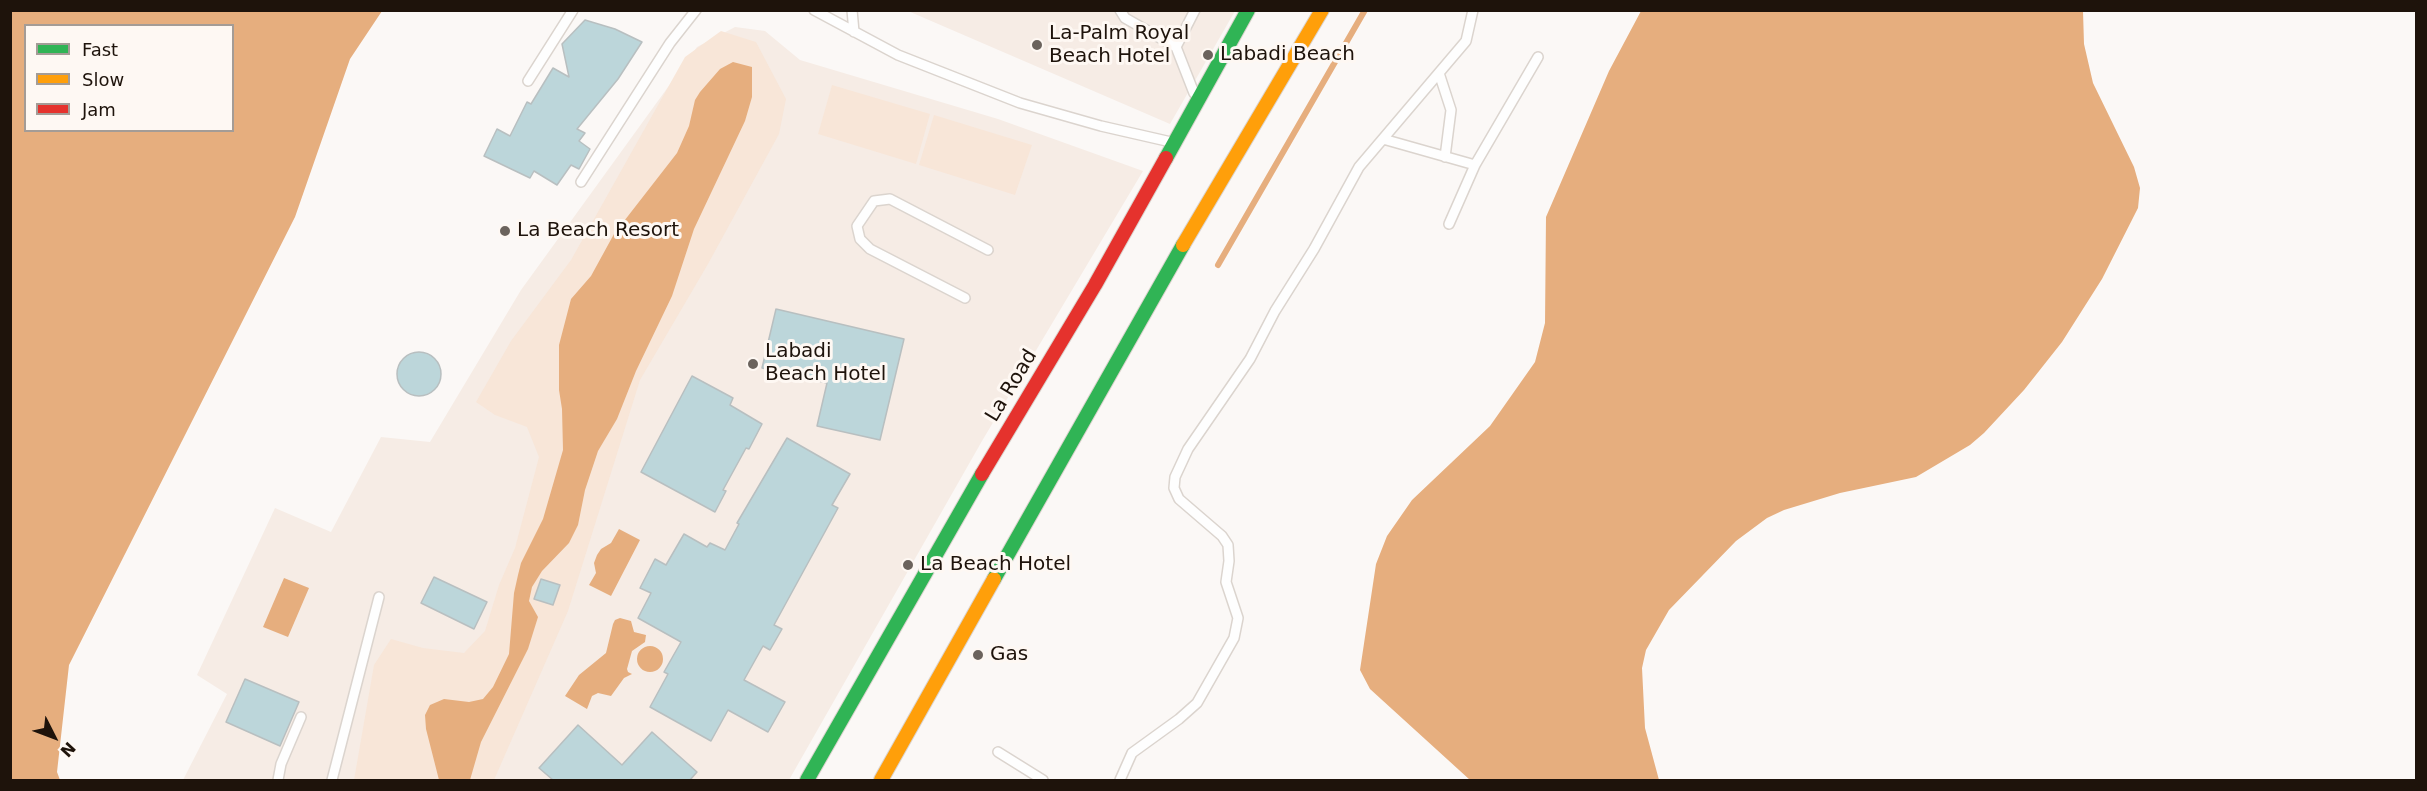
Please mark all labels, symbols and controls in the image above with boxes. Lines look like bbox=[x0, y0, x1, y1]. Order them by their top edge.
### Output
place label: La-Palm Royal Beach Hotel bbox=[1049, 22, 1189, 69]
legend bbox=[24, 24, 234, 132]
marker: La-Palm Royal Beach Hotel bbox=[1030, 38, 1044, 52]
text: Fast bbox=[82, 39, 118, 60]
place label: Labadi Beach bbox=[1220, 43, 1355, 67]
marker: Labadi Beach bbox=[1201, 48, 1215, 62]
text: Slow bbox=[82, 69, 124, 90]
text: Jam bbox=[82, 99, 116, 120]
place label: La Beach Resort bbox=[517, 219, 679, 243]
marker: La Beach Resort bbox=[498, 224, 512, 238]
place label: Labadi Beach Hotel bbox=[765, 340, 886, 387]
street label: La Road bbox=[981, 346, 1043, 426]
marker: Labadi Beach Hotel bbox=[746, 357, 760, 371]
place label: La Beach Hotel bbox=[920, 553, 1071, 577]
marker: La Beach Hotel bbox=[901, 558, 915, 572]
place label: Gas bbox=[990, 643, 1028, 667]
marker: Gas bbox=[971, 648, 985, 662]
north arrow bbox=[24, 707, 84, 767]
text: N bbox=[56, 738, 79, 761]

